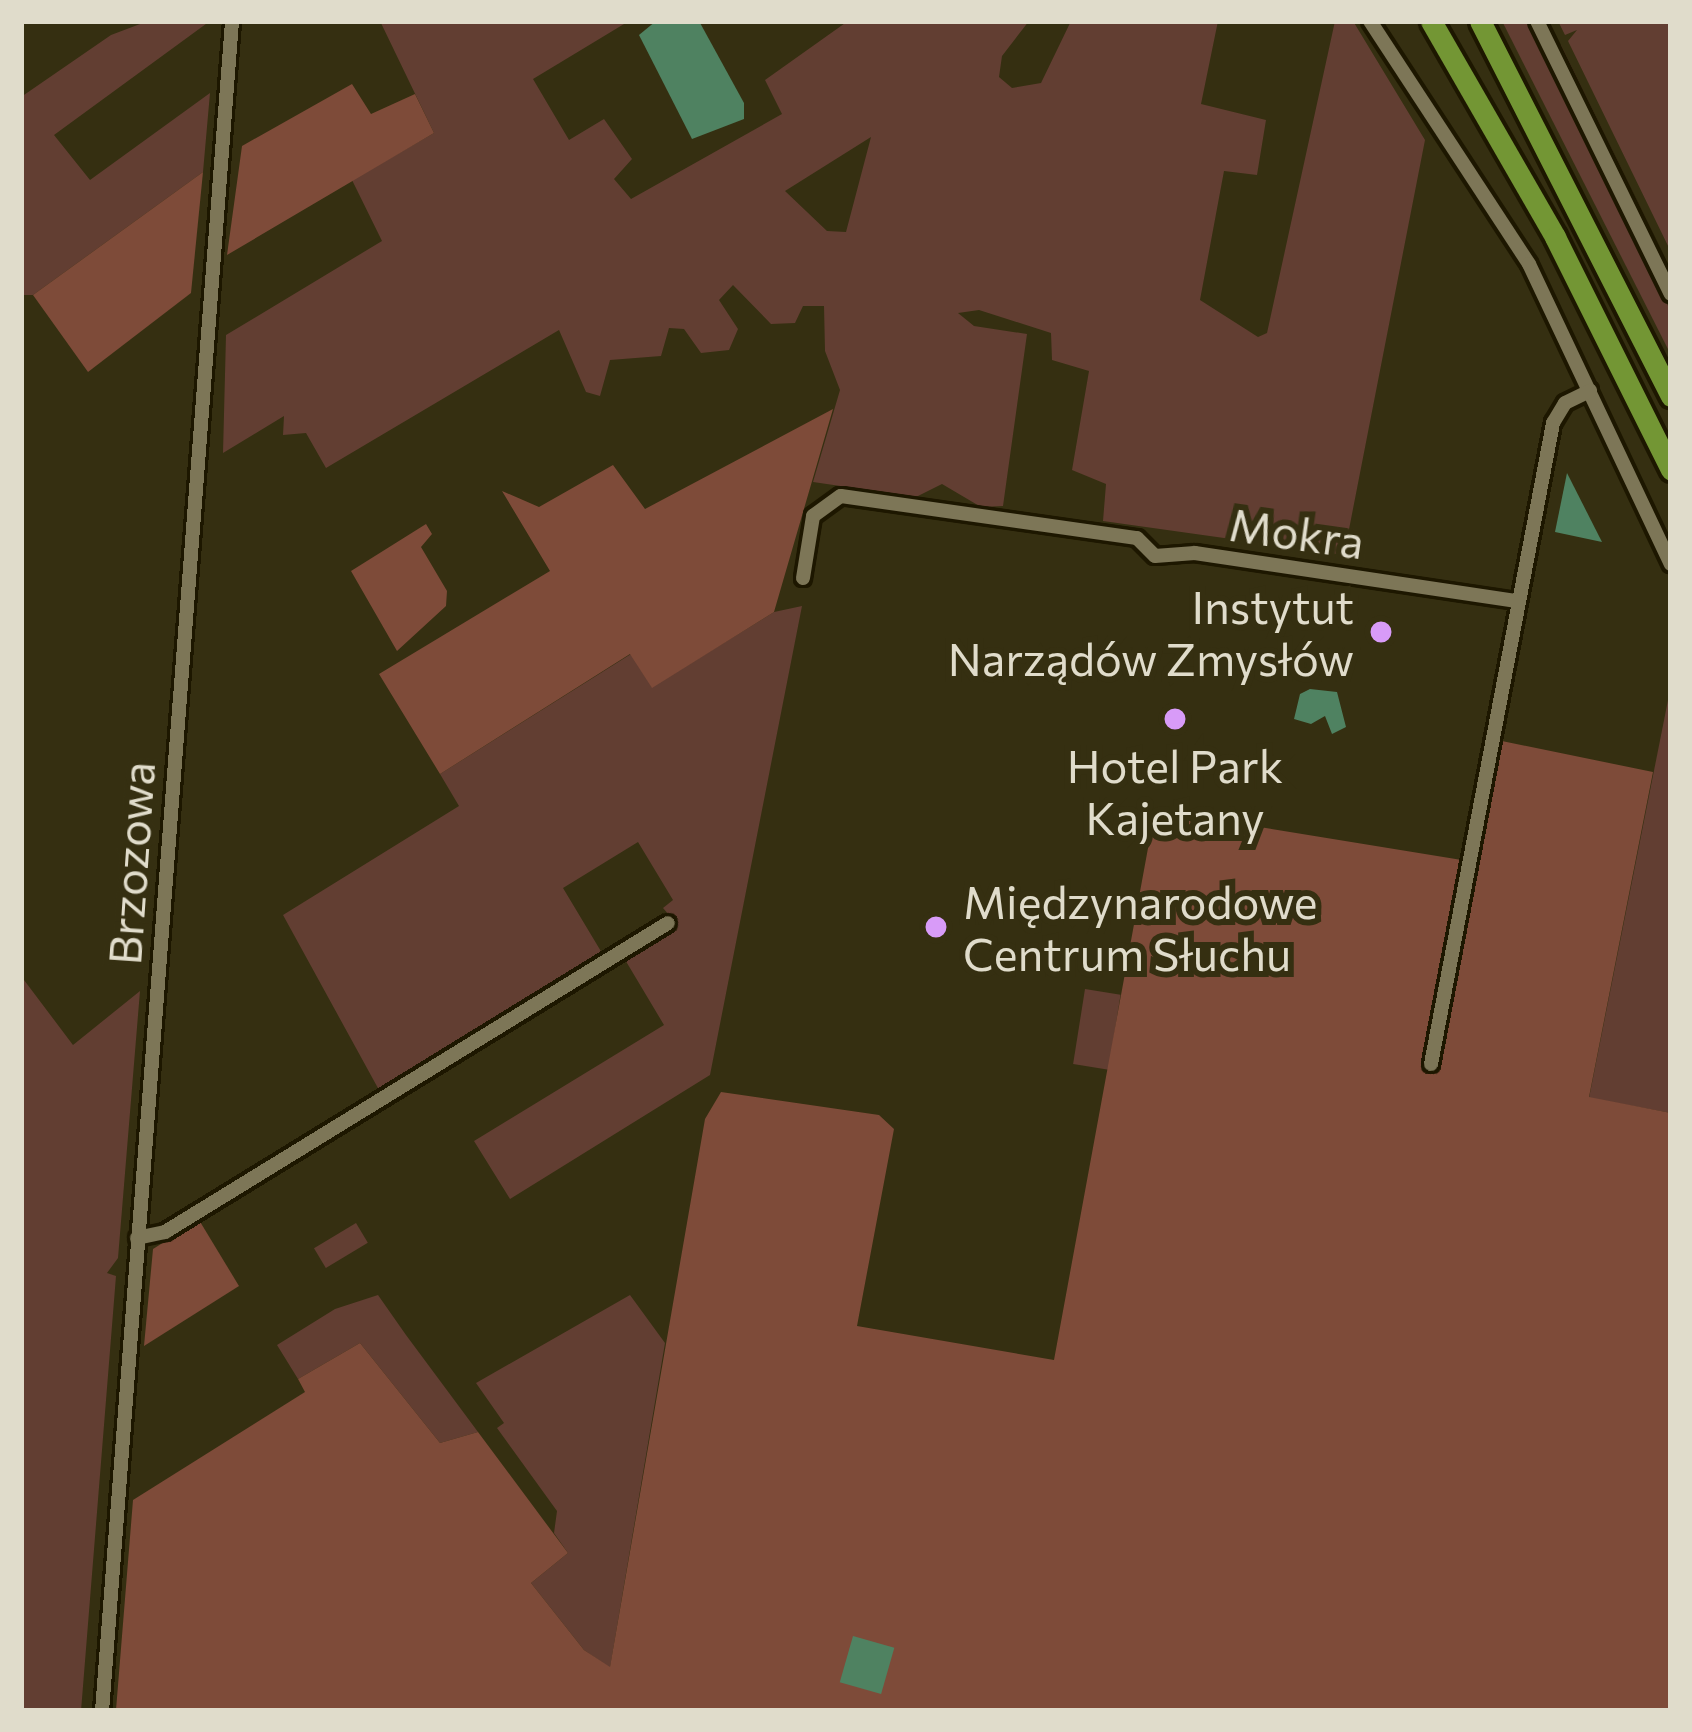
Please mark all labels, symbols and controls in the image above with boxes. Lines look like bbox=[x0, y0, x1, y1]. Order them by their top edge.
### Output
street label: Mokra bbox=[1226, 496, 1368, 568]
place label: Instytut Narządów Zmysłów bbox=[948, 579, 1354, 685]
marker: Instytut Narządów Zmysłów bbox=[1365, 616, 1397, 648]
marker: Hotel Park Kajetany bbox=[1162, 706, 1188, 732]
place label: Hotel Park Kajetany bbox=[1067, 738, 1283, 844]
street label: Brzozowa bbox=[96, 760, 164, 966]
place label: Międzynarodowe Centrum Słuchu bbox=[963, 874, 1317, 980]
marker: Międzynarodowe Centrum Słuchu bbox=[920, 911, 952, 943]

